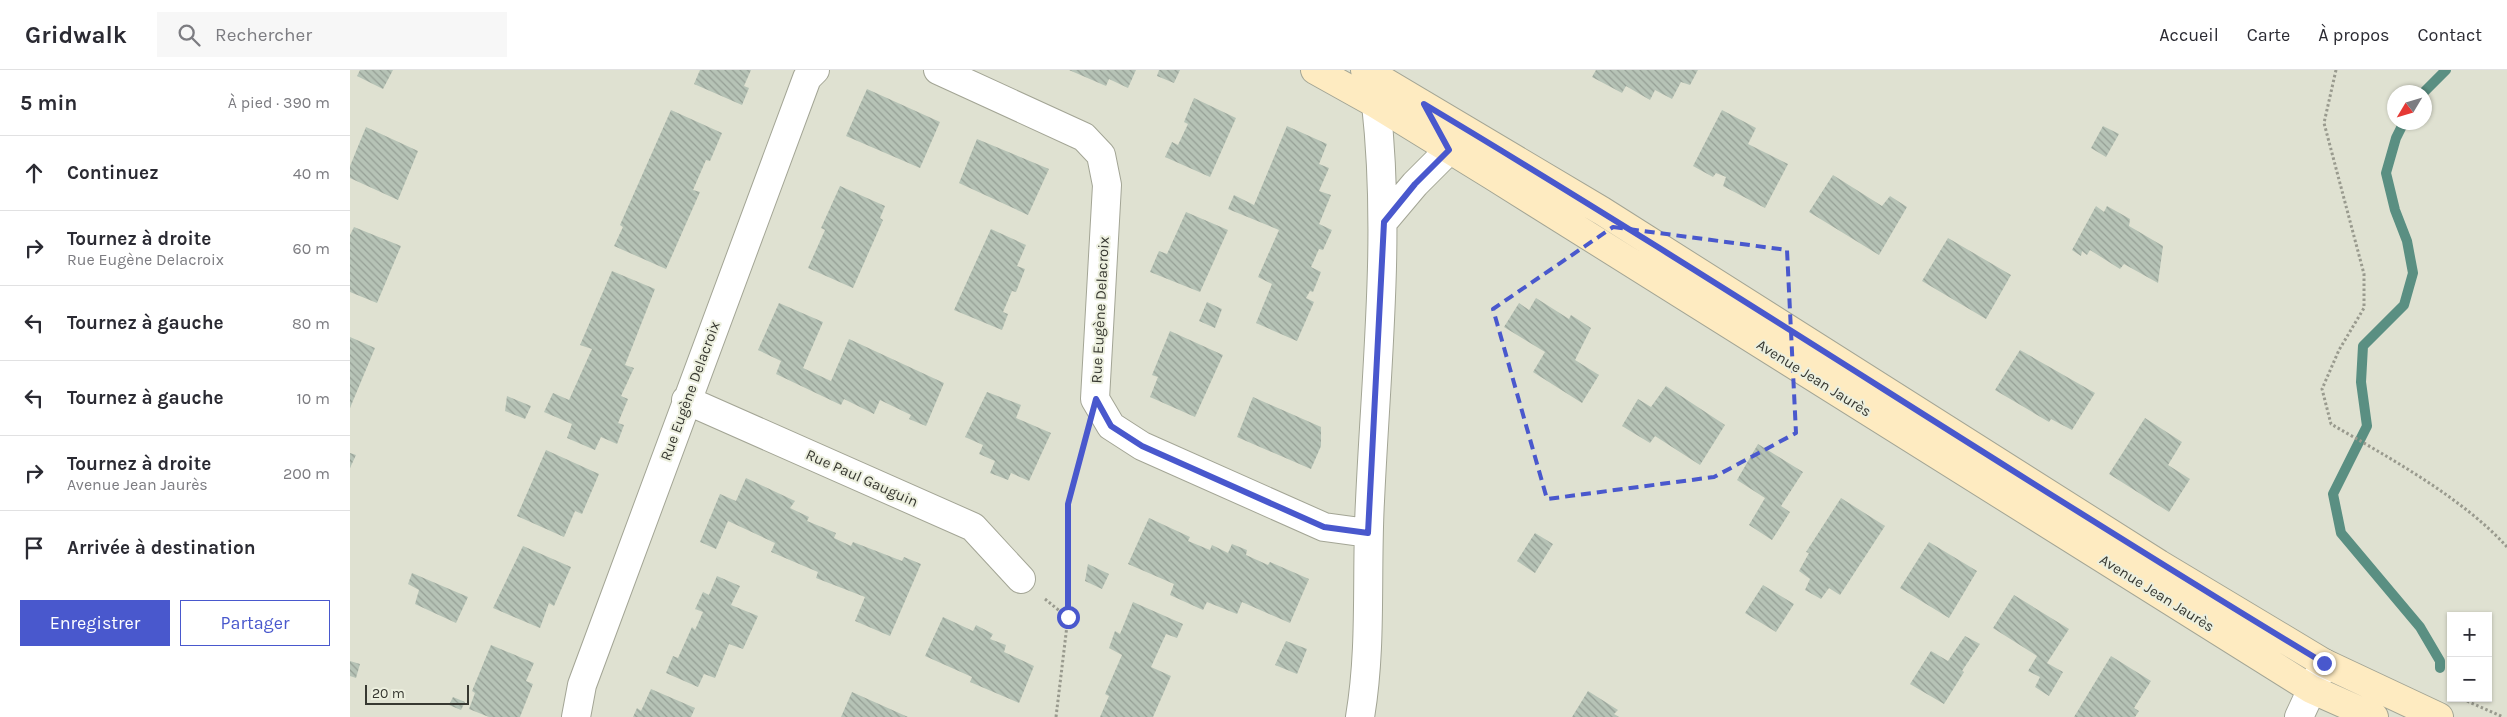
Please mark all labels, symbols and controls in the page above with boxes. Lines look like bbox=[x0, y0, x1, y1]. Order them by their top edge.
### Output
search box bbox=[157, 12, 507, 57]
text: Gridwalk bbox=[25, 21, 127, 49]
icon: search bbox=[175, 21, 203, 49]
text: Rechercher bbox=[215, 24, 312, 46]
text: Accueil bbox=[2159, 24, 2219, 46]
text: Carte bbox=[2247, 24, 2290, 46]
text: À propos bbox=[2318, 24, 2390, 46]
text: Contact bbox=[2418, 24, 2482, 46]
north arrow bbox=[2387, 85, 2432, 130]
text: 5 min bbox=[20, 91, 77, 115]
text: À pied · 390 m bbox=[228, 93, 330, 112]
icon: ahead bbox=[20, 159, 48, 187]
text: Continuez bbox=[67, 162, 159, 184]
text: 40 m bbox=[293, 164, 330, 183]
text: Tournez à droite bbox=[67, 228, 211, 250]
icon: right bbox=[20, 234, 48, 262]
street label: Rue Eugène Delacroix bbox=[1087, 236, 1113, 384]
text: 60 m bbox=[293, 239, 330, 258]
text: Rue Eugène Delacroix bbox=[67, 250, 224, 269]
icon: left bbox=[20, 309, 48, 337]
text: Tournez à gauche bbox=[67, 312, 224, 334]
text: 80 m bbox=[292, 314, 330, 333]
street label: Rue Eugène Delacroix bbox=[656, 319, 724, 463]
street label: Avenue Jean Jaurès bbox=[1753, 335, 1875, 421]
icon: left bbox=[20, 384, 48, 412]
text: Tournez à gauche bbox=[67, 387, 224, 409]
text: 10 m bbox=[296, 389, 330, 408]
street label: Rue Paul Gauguin bbox=[803, 445, 921, 511]
text: Tournez à droite bbox=[67, 453, 211, 475]
icon: right bbox=[20, 459, 48, 487]
text: 200 m bbox=[283, 464, 330, 483]
text: Avenue Jean Jaurès bbox=[67, 475, 208, 494]
icon: arrive bbox=[20, 534, 48, 562]
text: Arrivée à destination bbox=[67, 537, 256, 559]
street label: Avenue Jean Jaurès bbox=[2096, 550, 2218, 636]
button: Enregistrer bbox=[20, 600, 170, 646]
button: Partager bbox=[180, 600, 330, 646]
route start bbox=[1057, 606, 1080, 629]
map controls bbox=[2447, 612, 2492, 702]
button: + bbox=[2447, 612, 2492, 657]
route end bbox=[2313, 652, 2336, 675]
button: − bbox=[2447, 657, 2492, 702]
scale bar bbox=[365, 682, 469, 705]
text: 20 m bbox=[372, 685, 405, 702]

